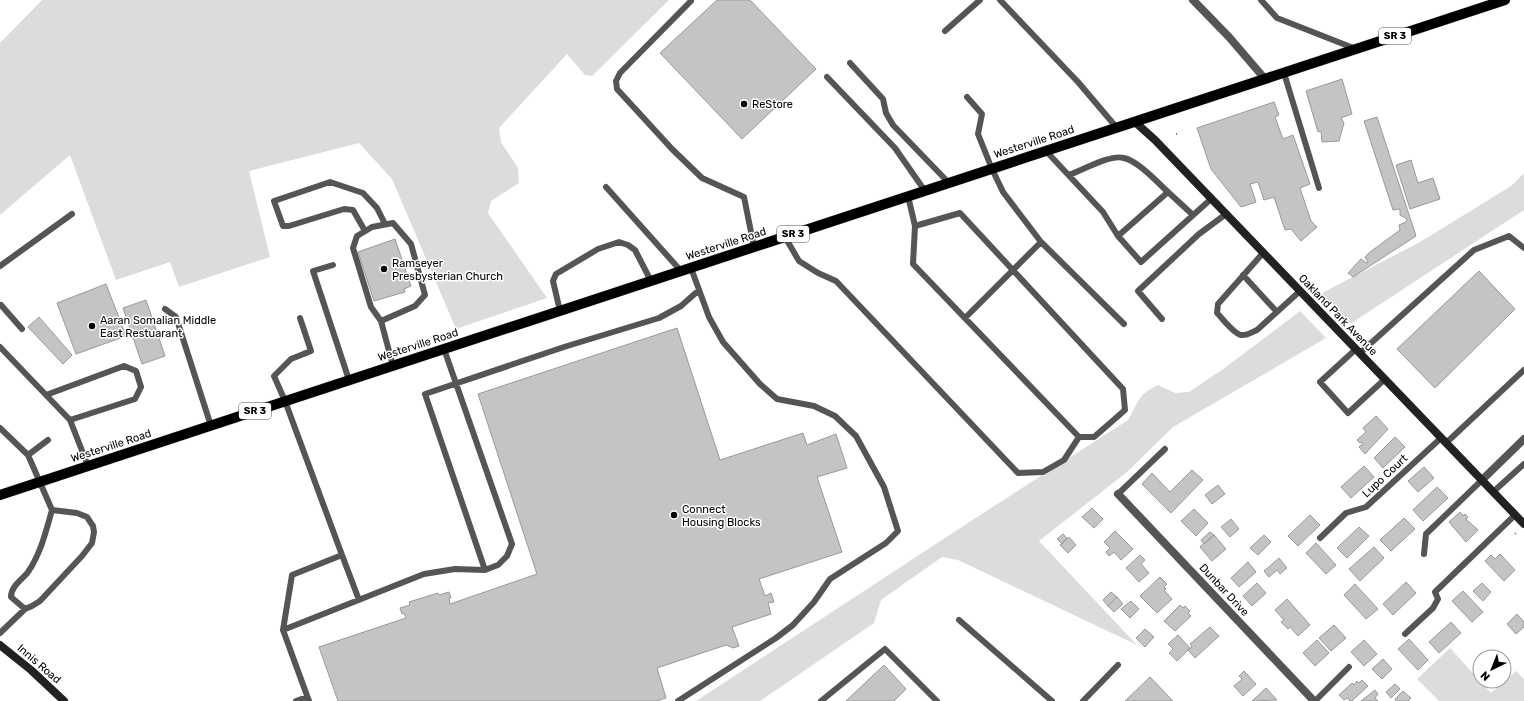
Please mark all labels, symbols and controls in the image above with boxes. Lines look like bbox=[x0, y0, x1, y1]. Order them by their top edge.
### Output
road number: SR 3 bbox=[1379, 28, 1411, 44]
place label: ReStore bbox=[752, 98, 793, 111]
marker: ReStore bbox=[739, 99, 749, 109]
street label: Westerville Road bbox=[992, 123, 1076, 161]
street label: Westerville Road bbox=[684, 225, 768, 263]
road number: SR 3 bbox=[777, 226, 809, 242]
place label: Ramseyer Presbysterian Church bbox=[392, 257, 503, 283]
marker: Ramseyer Presbysterian Church bbox=[379, 264, 389, 274]
street label: Oakland Park Avenue bbox=[1296, 272, 1380, 358]
place label: Aaran Somalian Middle East Restuarant bbox=[100, 314, 216, 340]
marker: Aaran Somalian Middle East Restuarant bbox=[87, 321, 97, 331]
street label: Westerville Road bbox=[376, 326, 460, 364]
road number: SR 3 bbox=[239, 403, 271, 419]
street label: Westerville Road bbox=[69, 427, 153, 465]
street label: Lupo Court bbox=[1360, 451, 1411, 500]
place label: Connect Housing Blocks bbox=[682, 503, 761, 529]
marker: Connect Housing Blocks bbox=[669, 510, 679, 520]
street label: Dunbar Drive bbox=[1197, 561, 1251, 619]
street label: Innis Road bbox=[15, 642, 63, 686]
north arrow bbox=[1472, 649, 1512, 689]
text: N bbox=[1478, 668, 1493, 683]

